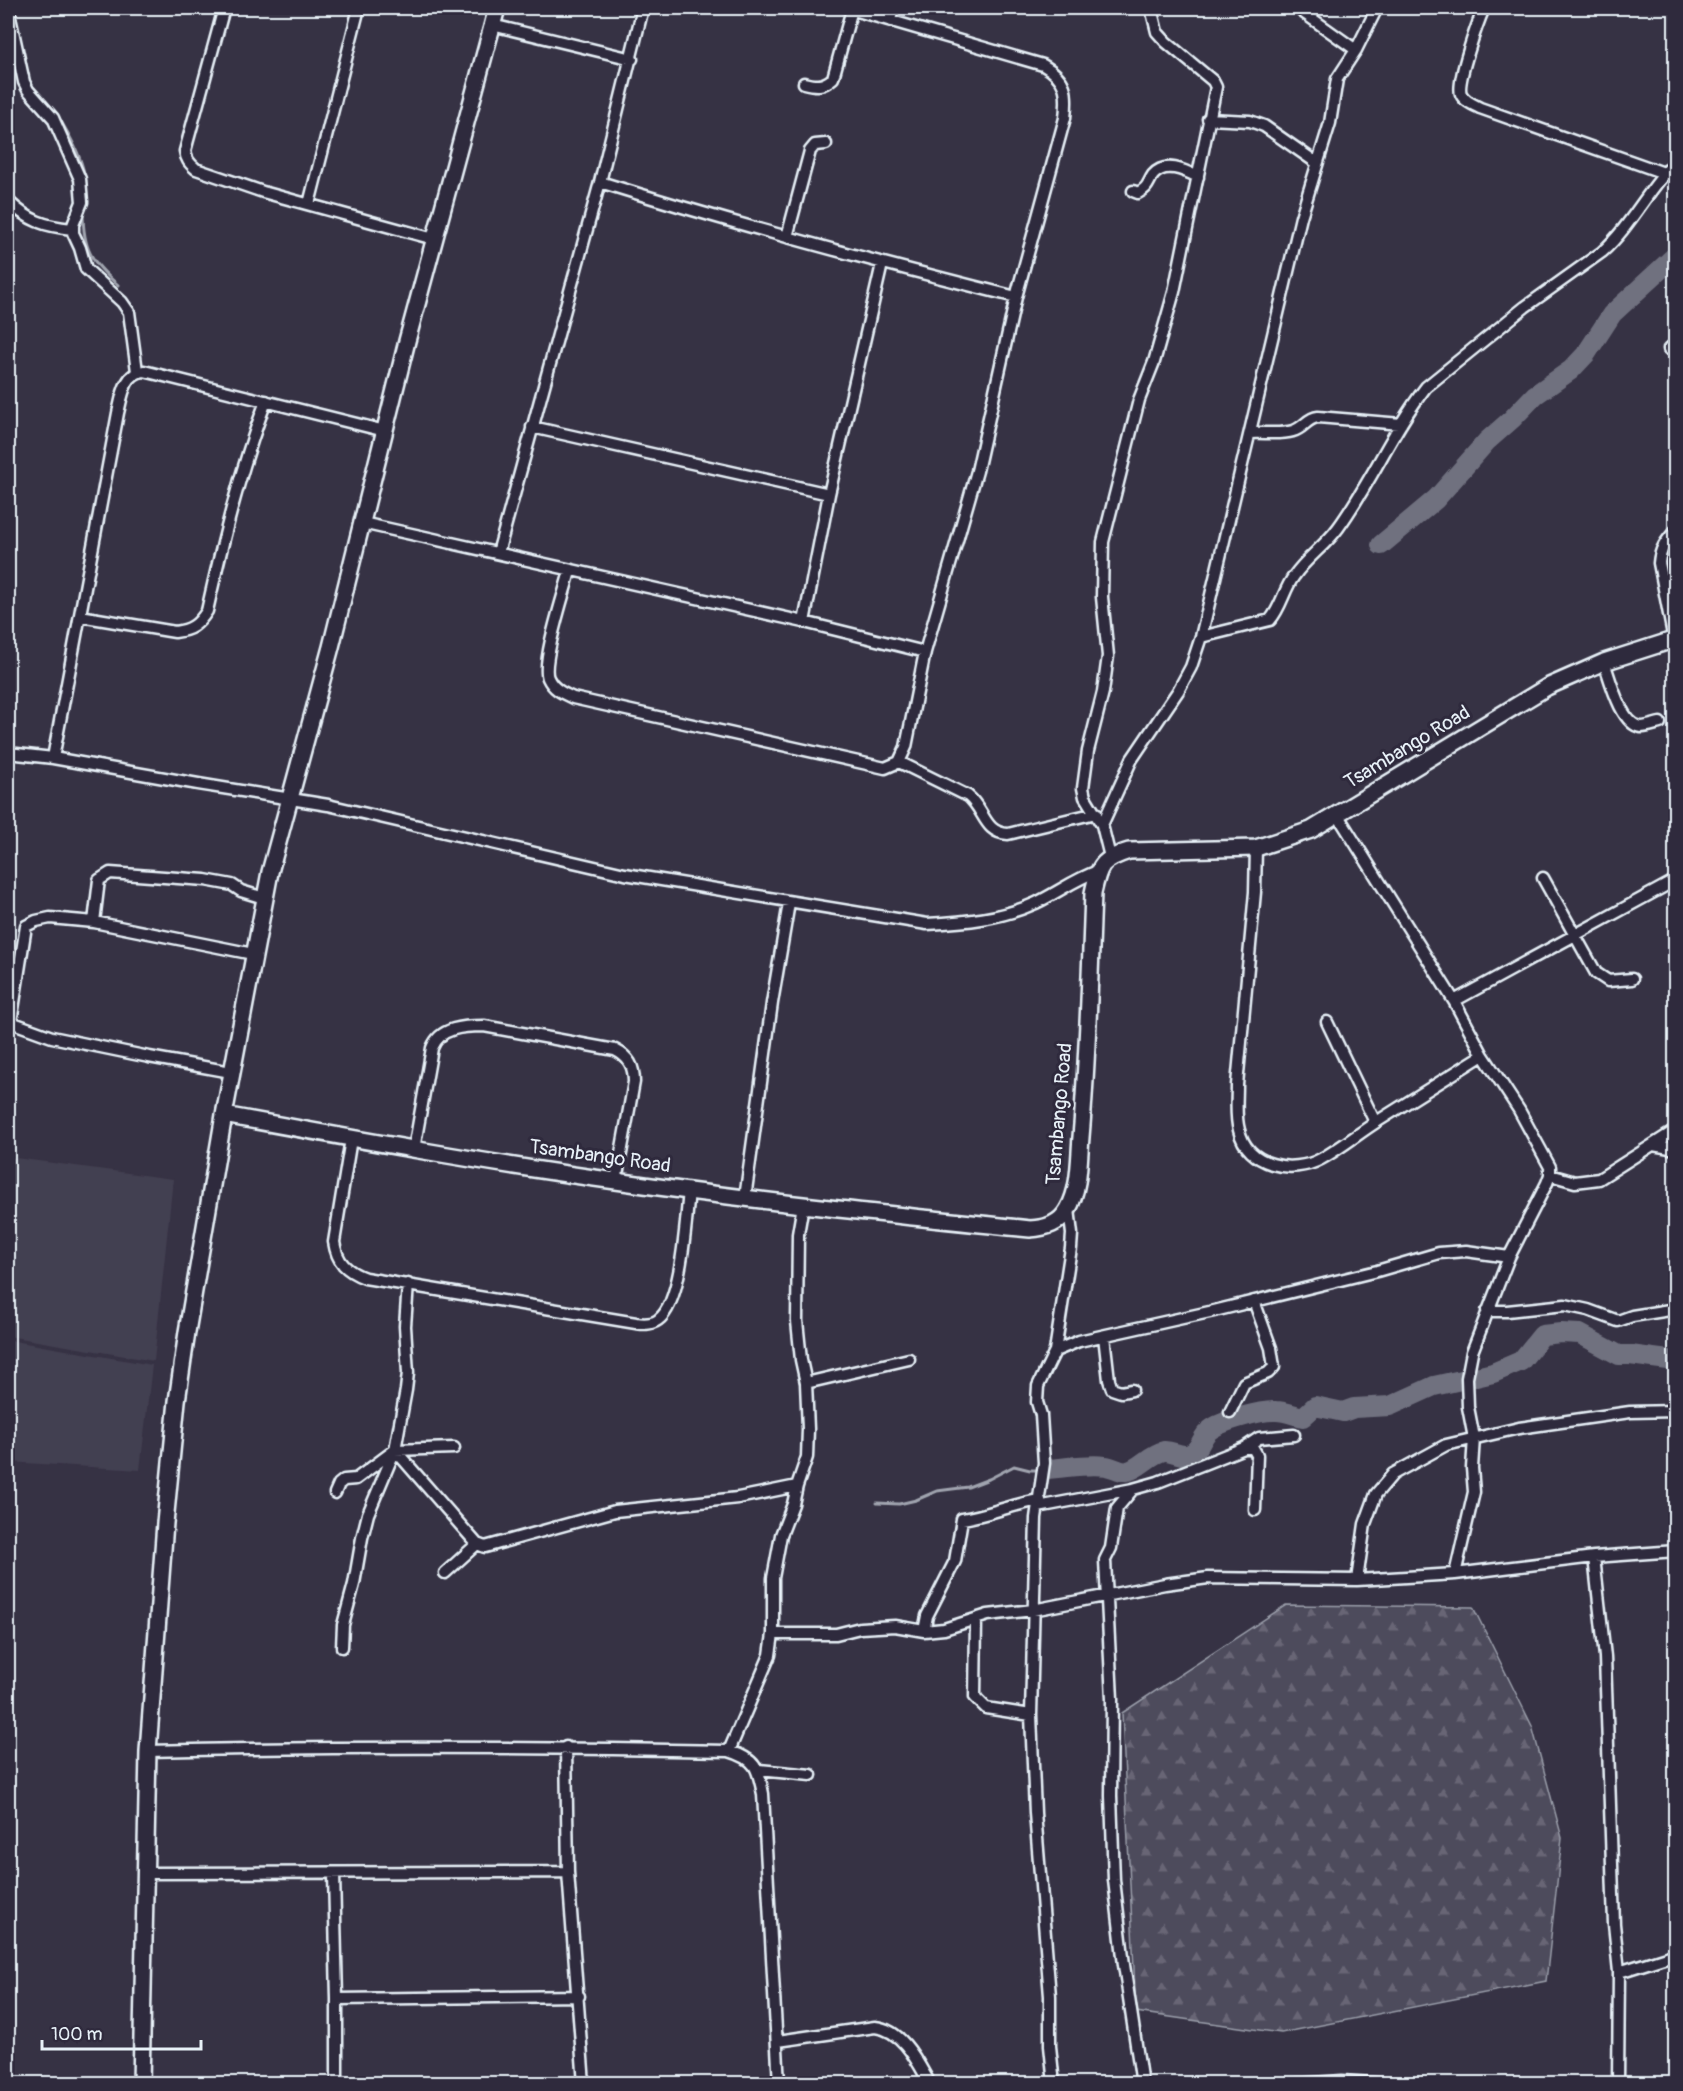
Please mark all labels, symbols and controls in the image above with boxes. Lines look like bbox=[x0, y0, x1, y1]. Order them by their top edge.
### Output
street label: Tsambango Road bbox=[1339, 700, 1475, 794]
street label: Tsambango Road bbox=[1040, 1042, 1078, 1186]
street label: Tsambango Road bbox=[528, 1134, 672, 1178]
scale bar bbox=[42, 2013, 201, 2051]
text: 100 m bbox=[51, 2023, 103, 2046]

